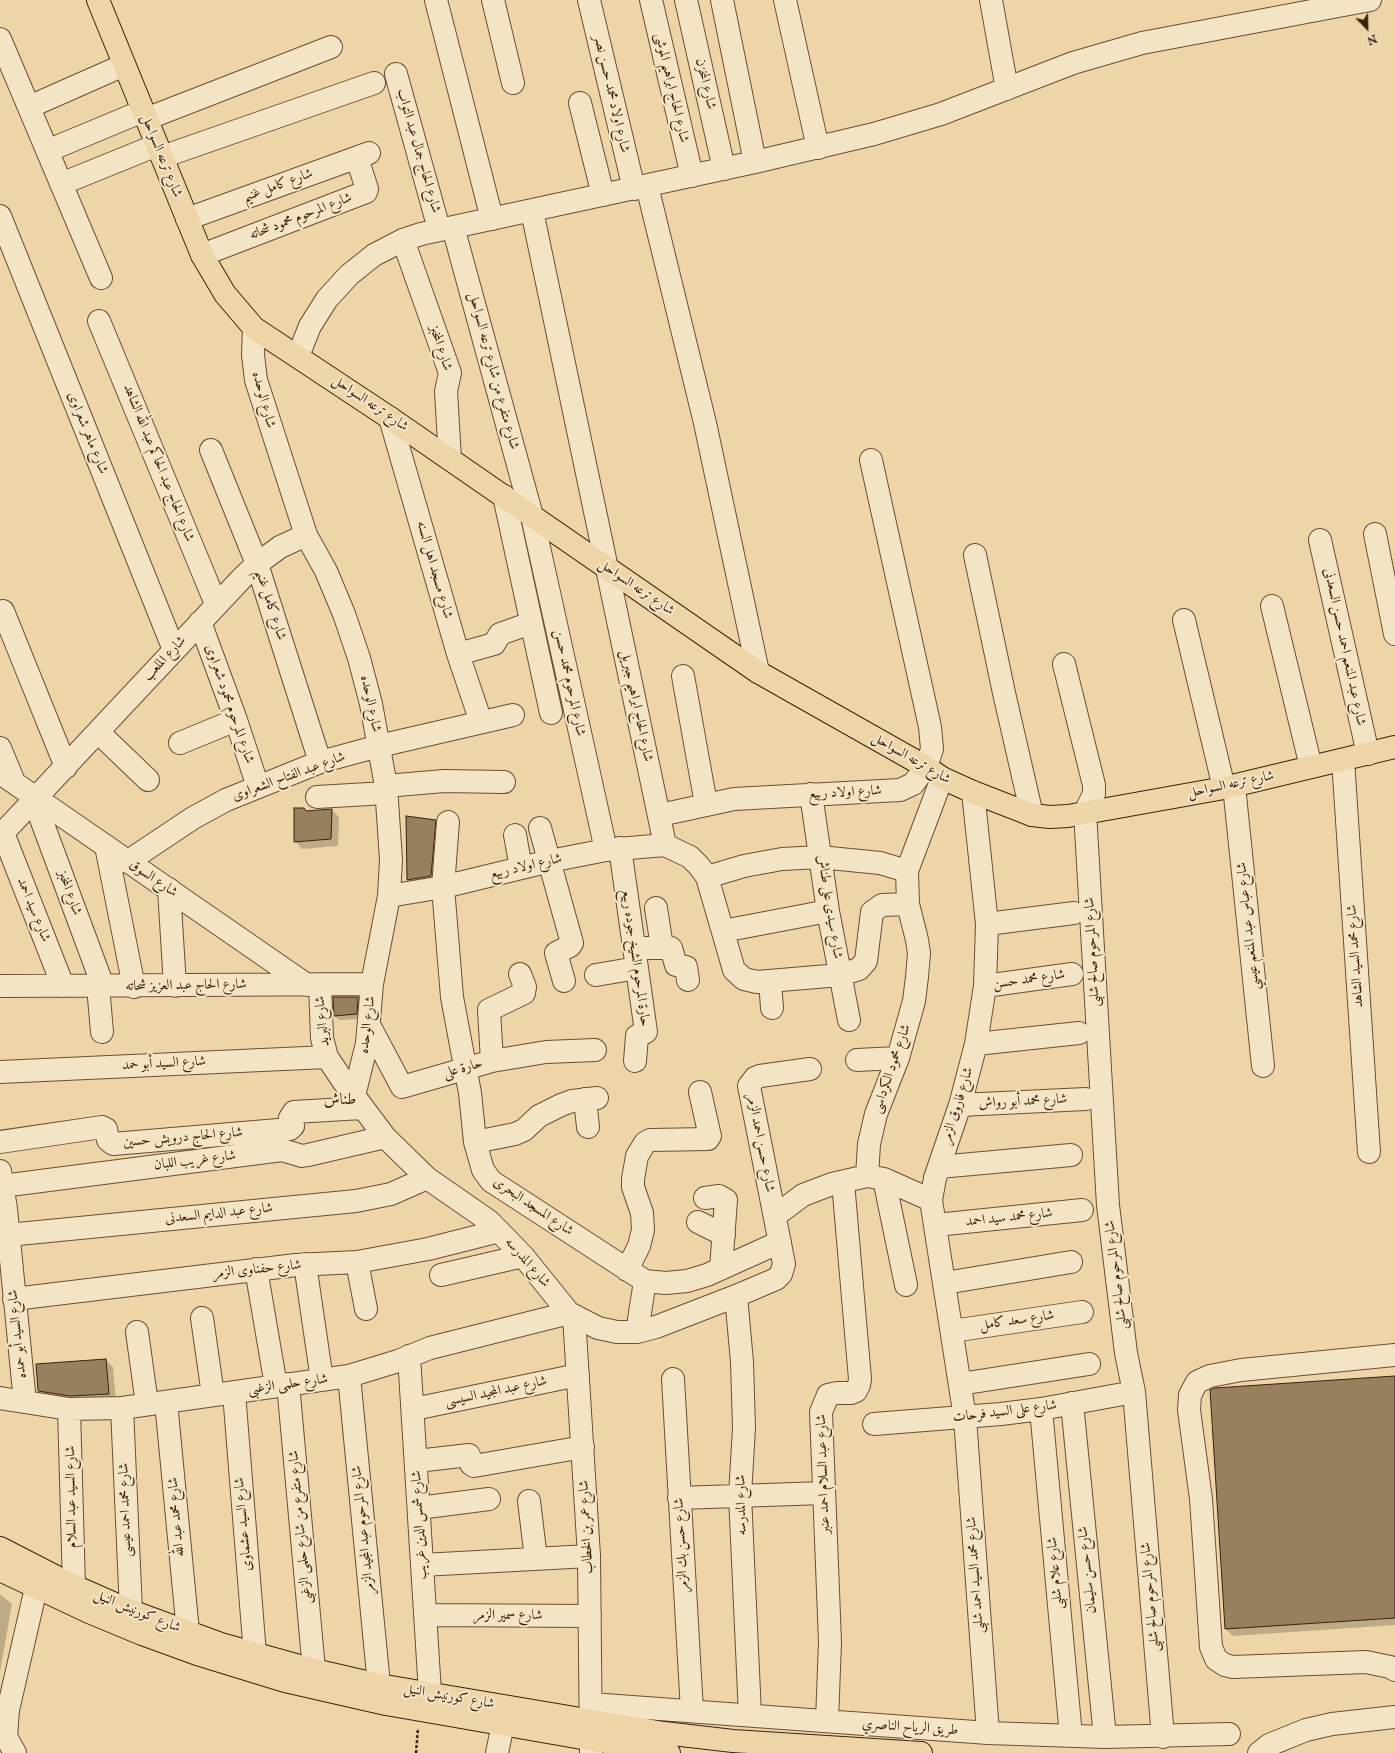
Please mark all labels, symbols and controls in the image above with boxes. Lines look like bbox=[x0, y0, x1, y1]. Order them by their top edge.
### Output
north arrow bbox=[1347, 8, 1387, 48]
street label: شارع الحاج ابراهيم الموشى bbox=[650, 31, 692, 145]
text: N bbox=[1365, 32, 1379, 47]
street label: شارع اولاد محمد حسن نصر bbox=[589, 34, 633, 154]
street label: شارع المخزن bbox=[691, 57, 719, 111]
street label: شارع الحاج جمال عبد التواب bbox=[392, 87, 444, 215]
street label: شارع ترعه السواحل bbox=[137, 112, 185, 200]
street label: شارع كامل غنيم bbox=[241, 166, 315, 206]
street label: شارع المرحوم محمود شحاته bbox=[247, 190, 355, 244]
street label: شارع متفرع من شارع ترعه السواحل bbox=[464, 291, 522, 451]
street label: شارع المخبز bbox=[425, 323, 455, 373]
street label: شارع الوحده bbox=[247, 370, 279, 430]
street label: شارع ترعه السواحل bbox=[329, 372, 411, 436]
street label: شارع الحاج عبد الحاكم عبد الله الشاهد bbox=[119, 382, 197, 544]
street label: شارع ماهر شعراوى bbox=[63, 389, 111, 477]
street label: شارع مسجد اهل السنه bbox=[412, 519, 456, 621]
street label: شارع ترعه السواحل bbox=[595, 556, 677, 620]
street label: شارع كامل غنيم bbox=[251, 567, 289, 643]
street label: شارع عبد المنعم احمد حسن السعدنى bbox=[1319, 567, 1369, 727]
street label: شارع المرحوم محمد حسن bbox=[549, 628, 589, 738]
street label: شارع الملعب bbox=[140, 633, 190, 685]
street label: شارع المرحوم محمود شعراوى bbox=[201, 642, 257, 766]
street label: شارع الحاج ابراهيم جبريل bbox=[616, 649, 656, 763]
street label: شارع الوحده bbox=[356, 674, 384, 734]
street label: شارع ترعه السواحل bbox=[869, 730, 953, 788]
street label: شارع عبد الفتاح الشعراوى bbox=[230, 749, 348, 805]
street label: شارع ترعه السواحل bbox=[1186, 768, 1276, 802]
street label: شارع اولاد ربيع bbox=[808, 783, 882, 803]
street label: شارع اولاد ربيع bbox=[488, 851, 564, 883]
street label: شارع سيدى على طناش bbox=[812, 854, 846, 960]
street label: شارع السوق bbox=[125, 857, 181, 901]
street label: شارع عباس عبد المنعم عيسي bbox=[1234, 861, 1264, 991]
street label: شارع المخبز bbox=[53, 868, 85, 918]
street label: شارع سيد احمد bbox=[12, 875, 54, 945]
street label: حارة المرحوم الشيخ جوده ربيع bbox=[617, 888, 653, 1028]
street label: شارع المرحوم صالح شلبى bbox=[1082, 897, 1104, 1007]
street label: شارع محمد السيد الشاهد bbox=[1344, 904, 1368, 1008]
street label: شارع محمد حسن bbox=[992, 967, 1066, 993]
street label: شارع الحاج عبد العزيز شحاته bbox=[125, 977, 247, 995]
street label: شارع البريد bbox=[312, 995, 334, 1047]
street label: شارع الوحده bbox=[356, 995, 380, 1055]
street label: شارع محمود الكرداسى bbox=[869, 1022, 915, 1116]
street label: شارع السيد أبو حمد bbox=[122, 1053, 206, 1075]
street label: حارة على bbox=[441, 1055, 485, 1083]
street label: شارع فاروق الزمر bbox=[938, 1065, 978, 1147]
district label: طناش bbox=[324, 1091, 356, 1111]
street label: شارع محمد أبو رواش bbox=[978, 1091, 1068, 1113]
street label: شارع حسن احمد الزمر bbox=[742, 1092, 778, 1194]
street label: شارع الحاج درويش حسين bbox=[122, 1124, 244, 1152]
street label: شارع غريب اللبان bbox=[153, 1148, 237, 1174]
street label: شارع المسجد البحرى bbox=[490, 1174, 576, 1240]
street label: شارع عبد الدايم السعدنى bbox=[164, 1200, 274, 1228]
street label: شارع محمد سيد احمد bbox=[964, 1205, 1054, 1231]
street label: شارع المرحوم صالح شلبى bbox=[1102, 1219, 1132, 1331]
street label: شارع المدرسه bbox=[501, 1235, 553, 1291]
street label: شارع حفناوى الزمر bbox=[212, 1257, 302, 1283]
street label: شارع السيد أبو حمده bbox=[5, 1289, 31, 1379]
street label: شارع سعد كامل bbox=[979, 1307, 1055, 1335]
street label: شارع حلمى الزغبى bbox=[247, 1371, 329, 1399]
street label: شارع عبد المجيد السيسى bbox=[443, 1373, 549, 1411]
street label: شارع على السيد فرحات bbox=[952, 1397, 1058, 1427]
street label: شارع عبد السلام احمد عنبر bbox=[814, 1414, 834, 1534]
street label: شارع السيد عبد السلام bbox=[63, 1445, 81, 1549]
street label: شارع متفرع من شارع حلمى الزغبى bbox=[286, 1449, 316, 1605]
street label: شارع محمد احمد عيسى bbox=[116, 1463, 136, 1557]
street label: شارع المرحوم عبد المجيد الزمر bbox=[349, 1465, 379, 1595]
street label: شارع شمس الدين غريب bbox=[409, 1470, 431, 1580]
street label: شارع المدرسه bbox=[733, 1475, 751, 1535]
street label: شارع محمد عبد الله bbox=[165, 1476, 189, 1558]
street label: شارع السيد عشماوى bbox=[232, 1476, 256, 1572]
street label: شارع عمر بن الخطاب bbox=[576, 1480, 598, 1574]
street label: شارع حسن بك الزمر bbox=[671, 1497, 693, 1593]
street label: شارع محمد السيد احمد شلبى bbox=[964, 1516, 988, 1634]
street label: شارع حسن سليمان bbox=[1075, 1525, 1101, 1615]
street label: شارع علام شلبى bbox=[1044, 1536, 1068, 1610]
street label: شارع المرحوم صالح شلبى bbox=[1138, 1542, 1164, 1652]
street label: شارع كورنيش النيل bbox=[91, 1587, 183, 1637]
street label: شارع سمير الزمر bbox=[473, 1608, 543, 1624]
street label: شارع كورنيش النيل bbox=[402, 1681, 496, 1713]
street label: طريق الرياح الناصري bbox=[861, 1716, 959, 1740]

